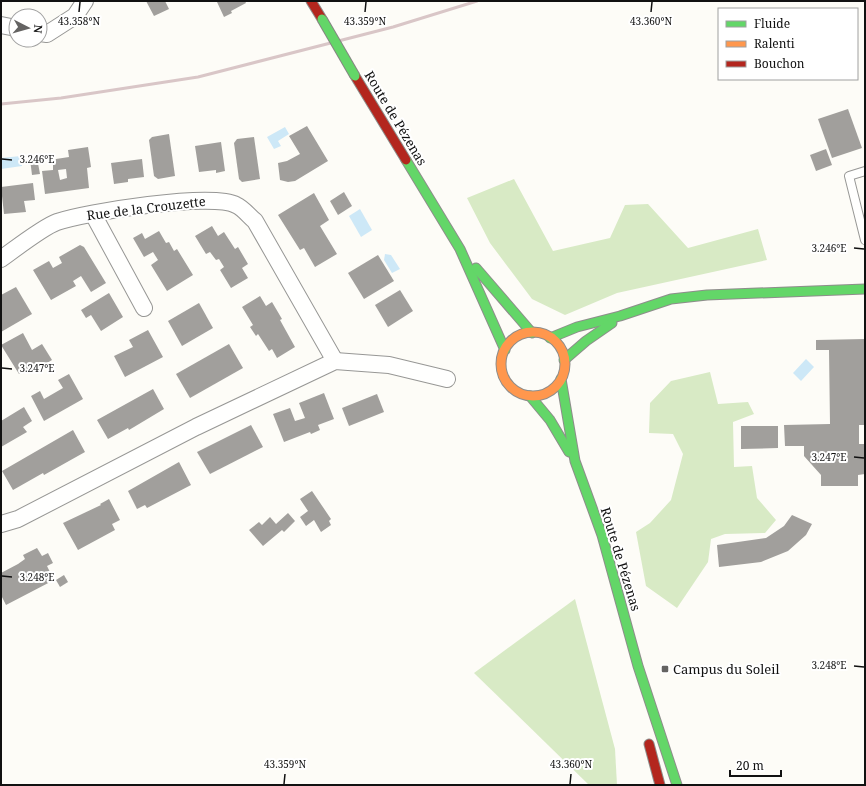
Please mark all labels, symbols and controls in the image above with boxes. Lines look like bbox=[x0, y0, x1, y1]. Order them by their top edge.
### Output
north arrow bbox=[8, 8, 48, 48]
legend bbox=[718, 8, 858, 80]
text: 43.358°N bbox=[58, 14, 100, 28]
text: 43.359°N bbox=[344, 14, 386, 28]
text: 43.360°N bbox=[630, 14, 672, 28]
text: Fluide bbox=[754, 15, 790, 32]
text: N bbox=[30, 24, 46, 35]
text: Ralenti bbox=[754, 35, 795, 52]
text: Bouchon bbox=[754, 55, 805, 72]
street label: Route de Pézenas bbox=[361, 67, 431, 169]
text: 3.246°E bbox=[19, 152, 55, 166]
street label: Rue de la Crouzette bbox=[85, 192, 207, 224]
text: 3.246°E bbox=[811, 241, 847, 255]
text: 3.247°E bbox=[19, 361, 55, 375]
text: 3.247°E bbox=[811, 450, 847, 464]
street label: Route de Pézenas bbox=[597, 505, 645, 613]
text: 3.248°E bbox=[19, 570, 55, 584]
text: 3.248°E bbox=[811, 658, 847, 672]
place label: Campus du Soleil bbox=[673, 660, 779, 678]
marker: Campus du Soleil bbox=[660, 664, 670, 674]
scale bar bbox=[730, 752, 781, 778]
text: 43.359°N bbox=[264, 757, 306, 771]
text: 43.360°N bbox=[550, 757, 592, 771]
text: 20 m bbox=[736, 757, 764, 774]

